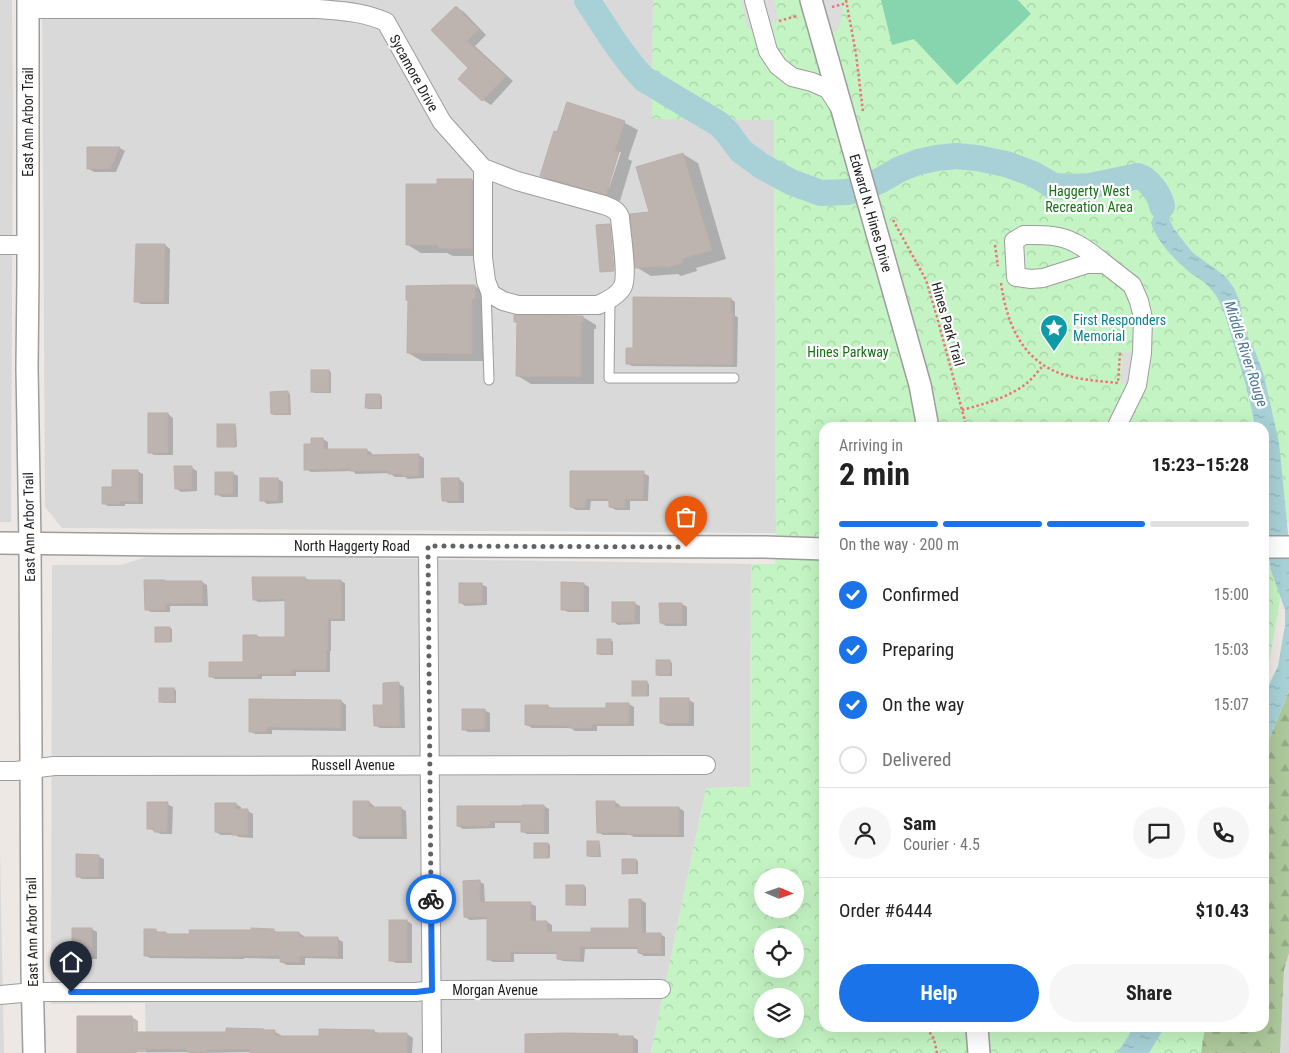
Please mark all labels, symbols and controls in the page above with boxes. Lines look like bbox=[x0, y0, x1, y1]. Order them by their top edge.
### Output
street label: Sycamore Drive bbox=[386, 32, 442, 115]
street label: East Ann Arbor Trail bbox=[20, 67, 36, 177]
street label: Edward N. Hines Drive bbox=[846, 152, 896, 274]
park label: Haggerty West Recreation Area bbox=[1045, 183, 1133, 215]
street label: Hines Park Trail bbox=[928, 280, 968, 368]
water label: Middle River Rouge bbox=[1220, 299, 1272, 409]
place label: First Responders Memorial bbox=[1073, 312, 1166, 344]
place icon: First Responders Memorial bbox=[1039, 313, 1069, 352]
park label: Hines Parkway bbox=[807, 344, 889, 360]
text: Arriving in bbox=[839, 436, 903, 455]
text: 15:23–15:28 bbox=[1151, 453, 1249, 476]
text: 2 min bbox=[839, 455, 910, 493]
street label: East Ann Arbor Trail bbox=[20, 472, 38, 582]
pin bbox=[665, 496, 707, 547]
icon: bag bbox=[672, 503, 700, 531]
text: On the way · 200 m bbox=[839, 535, 959, 554]
street label: North Haggerty Road bbox=[294, 538, 410, 554]
icon: check bbox=[839, 581, 867, 609]
text: Confirmed bbox=[882, 583, 959, 606]
text: 15:00 bbox=[1214, 585, 1249, 604]
icon: check bbox=[839, 636, 867, 664]
text: Preparing bbox=[882, 638, 954, 661]
text: 15:03 bbox=[1214, 640, 1249, 659]
icon: check bbox=[839, 691, 867, 719]
text: On the way bbox=[882, 693, 964, 716]
text: 15:07 bbox=[1214, 695, 1249, 714]
text: Delivered bbox=[882, 748, 951, 771]
street label: Russell Avenue bbox=[311, 757, 395, 773]
button: person bbox=[839, 807, 891, 859]
button: chat bbox=[1133, 807, 1185, 859]
button: phone bbox=[1197, 807, 1249, 859]
text: Sam bbox=[903, 812, 936, 835]
text: Courier · 4.5 bbox=[903, 835, 980, 854]
north arrow bbox=[754, 868, 804, 918]
map controls bbox=[754, 868, 804, 1038]
courier bbox=[406, 874, 456, 924]
street label: East Ann Arbor Trail bbox=[23, 877, 41, 987]
icon: bike bbox=[417, 885, 445, 913]
text: Order #6444 bbox=[839, 899, 932, 922]
text: $10.43 bbox=[1195, 899, 1249, 922]
button: locate bbox=[754, 928, 804, 978]
pin bbox=[50, 941, 92, 992]
icon: home bbox=[57, 948, 85, 976]
button: Help bbox=[839, 964, 1039, 1022]
button: Share bbox=[1049, 964, 1249, 1022]
street label: Morgan Avenue bbox=[452, 982, 538, 998]
button: layers bbox=[754, 988, 804, 1038]

